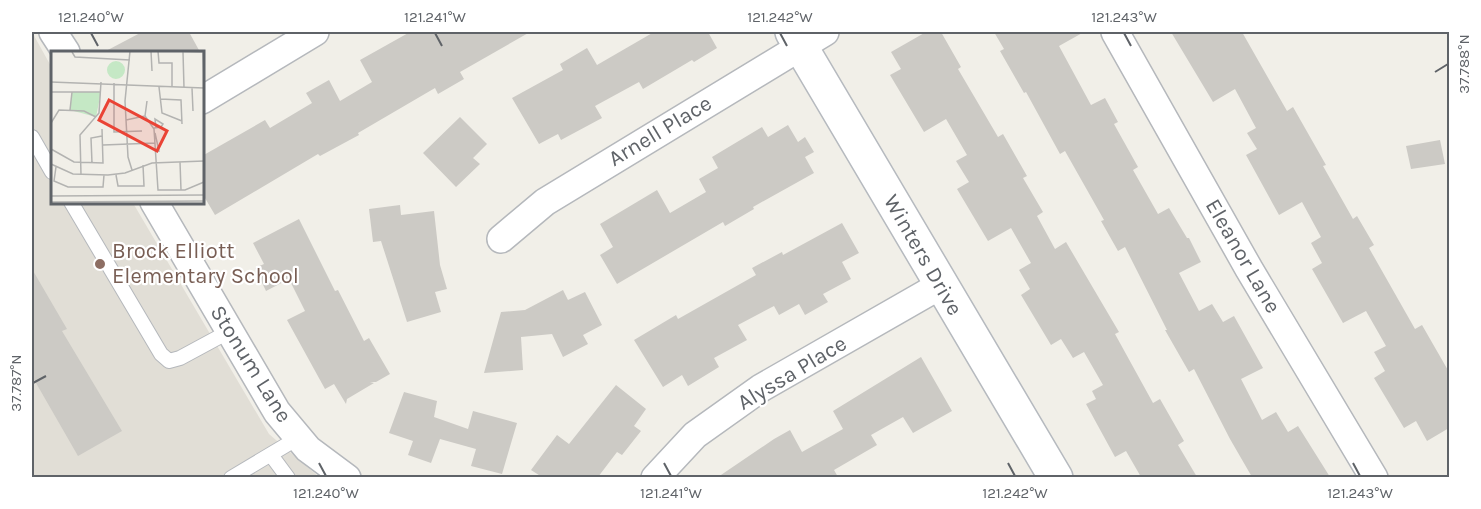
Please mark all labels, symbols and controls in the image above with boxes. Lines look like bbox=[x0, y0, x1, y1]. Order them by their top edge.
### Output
text: 121.240°W bbox=[58, 8, 124, 26]
text: 121.241°W bbox=[404, 8, 466, 26]
text: 121.242°W bbox=[747, 8, 813, 26]
text: 121.243°W bbox=[1091, 8, 1157, 26]
text: 37.788°N bbox=[1455, 34, 1473, 94]
inset map bbox=[51, 51, 204, 204]
street label: Arnell Place bbox=[604, 90, 716, 172]
street label: Winters Drive bbox=[878, 190, 968, 320]
street label: Eleanor Lane bbox=[1200, 194, 1286, 318]
place label: Brock Elliott Elementary School bbox=[112, 238, 299, 289]
marker: Brock Elliott Elementary School bbox=[93, 257, 107, 271]
street label: Stonum Lane bbox=[205, 301, 297, 427]
street label: Alyssa Place bbox=[733, 330, 851, 416]
text: 37.787°N bbox=[7, 354, 25, 412]
text: 121.240°W bbox=[293, 484, 359, 502]
text: 121.241°W bbox=[640, 484, 702, 502]
text: 121.242°W bbox=[982, 484, 1048, 502]
text: 121.243°W bbox=[1327, 484, 1393, 502]

